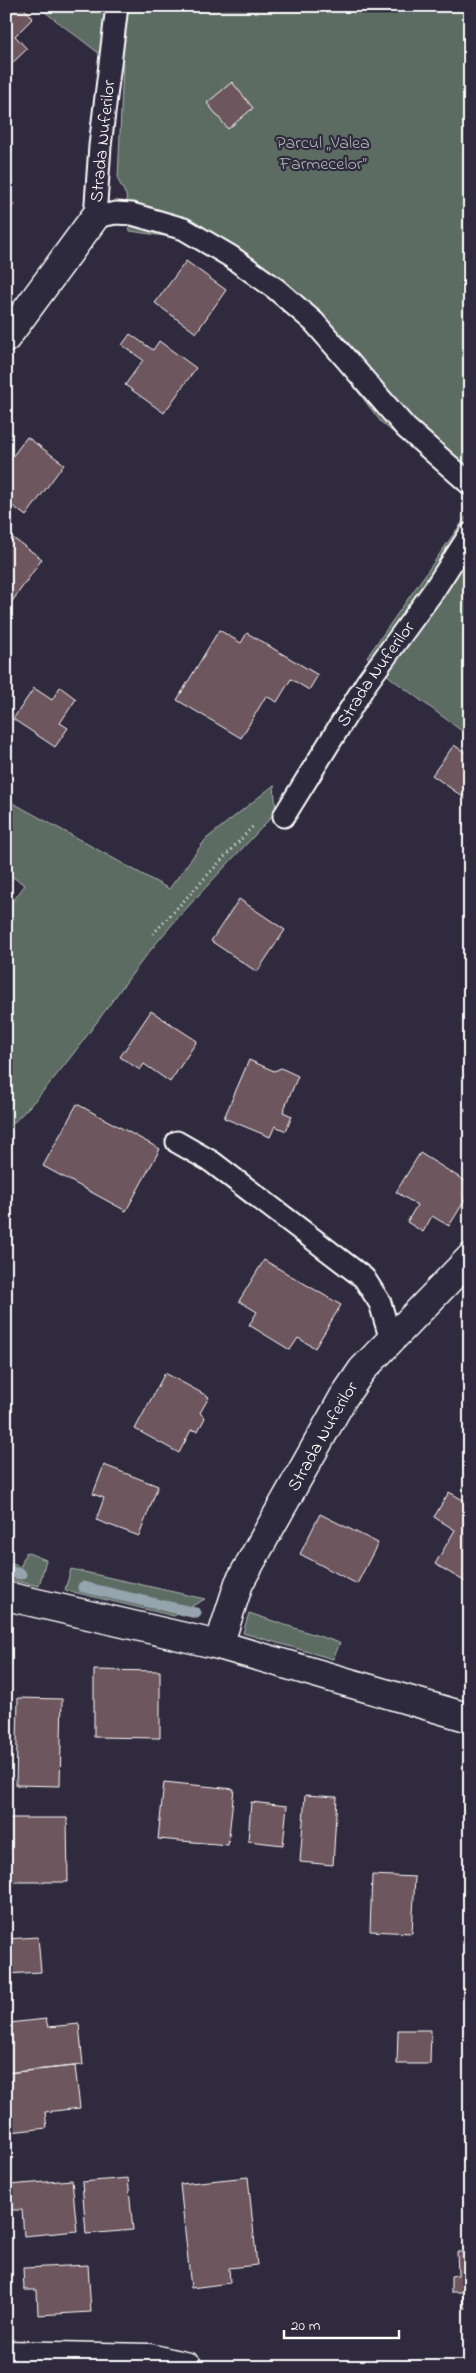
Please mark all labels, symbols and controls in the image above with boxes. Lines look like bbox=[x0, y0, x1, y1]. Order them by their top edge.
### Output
street label: Strada Nuferilor bbox=[85, 78, 123, 204]
park label: Parcul „Valea Farmecelor” bbox=[276, 131, 370, 178]
street label: Strada Nuferilor bbox=[331, 616, 422, 733]
street label: Strada Nuferilor bbox=[282, 1376, 366, 1497]
scale bar bbox=[284, 2308, 398, 2340]
text: 20 m bbox=[291, 2315, 321, 2337]

